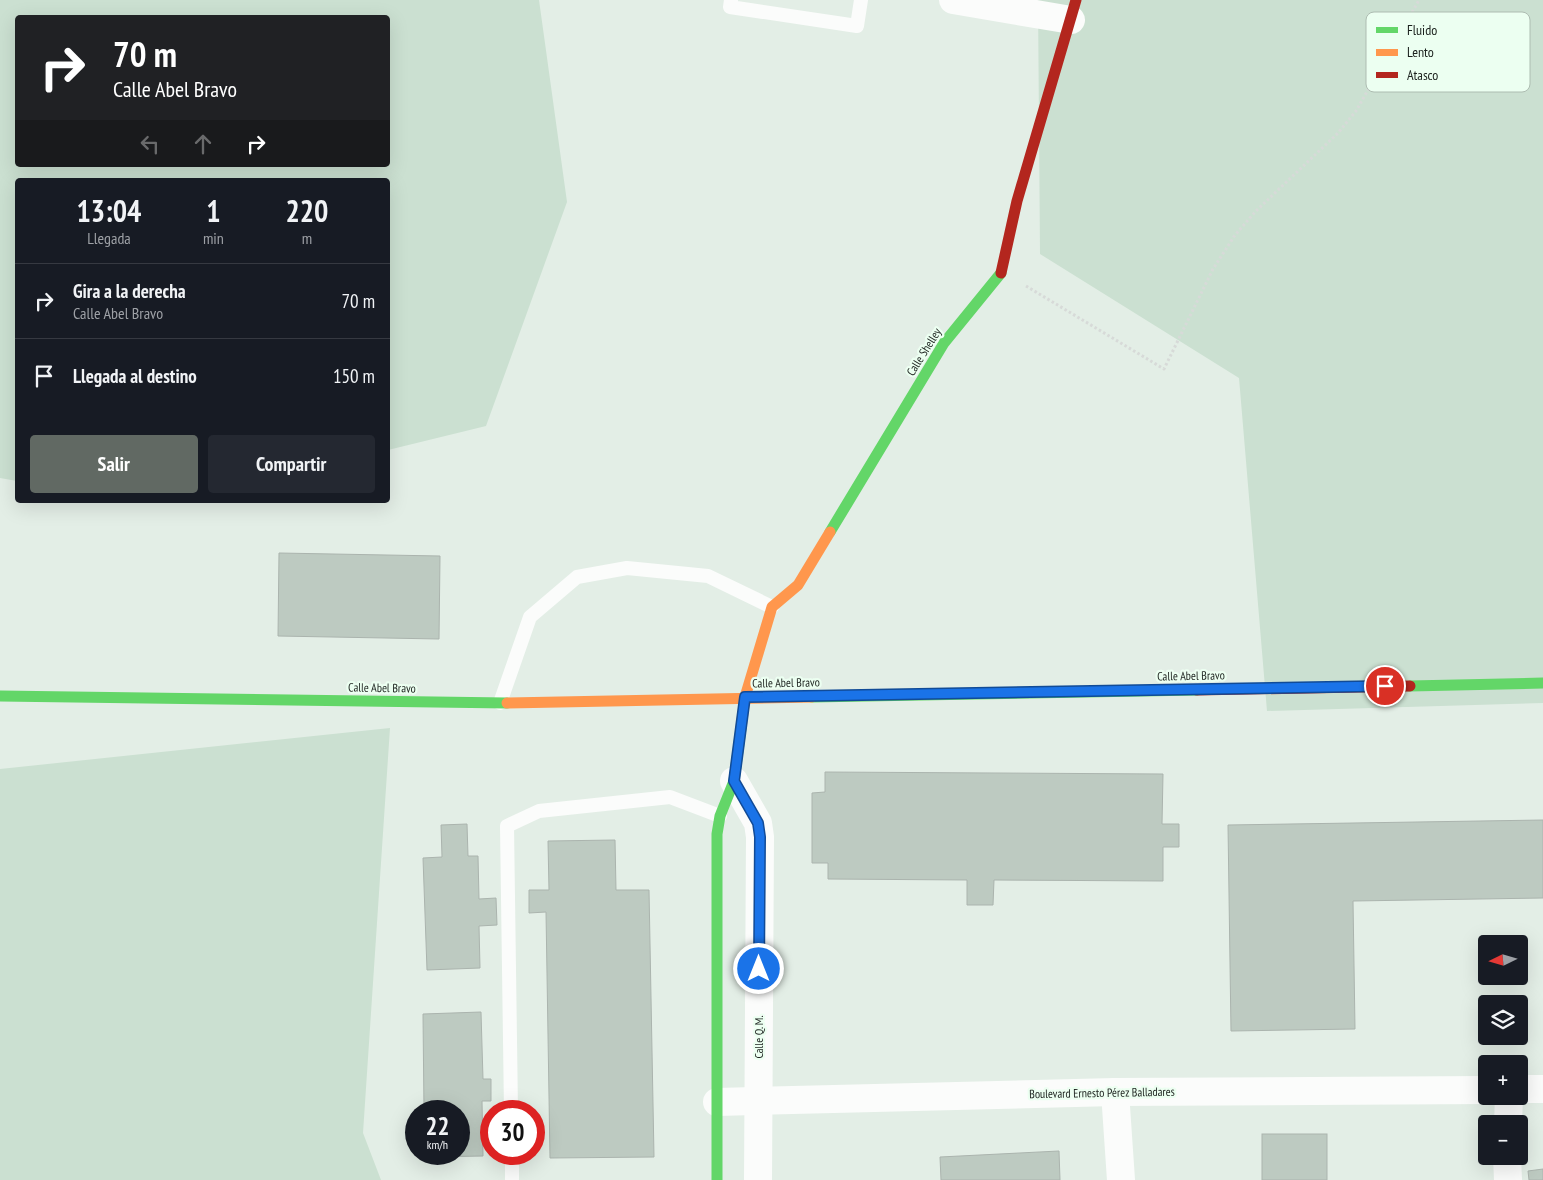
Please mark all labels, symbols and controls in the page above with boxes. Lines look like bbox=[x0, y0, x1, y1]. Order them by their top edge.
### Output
legend bbox=[1366, 12, 1530, 92]
text: Fluido bbox=[1407, 21, 1437, 39]
text: 70 m bbox=[113, 31, 177, 77]
icon: right bbox=[30, 35, 95, 100]
text: Lento bbox=[1407, 43, 1434, 61]
text: Atasco bbox=[1407, 66, 1438, 84]
text: Calle Abel Bravo bbox=[113, 75, 237, 103]
icon: left bbox=[136, 130, 164, 158]
icon: ahead bbox=[189, 130, 217, 158]
icon: right bbox=[242, 130, 270, 158]
text: 13:04 bbox=[77, 191, 141, 230]
text: 1 bbox=[206, 191, 221, 230]
text: 220 bbox=[285, 191, 328, 230]
text: Llegada bbox=[87, 228, 131, 248]
text: min bbox=[203, 228, 224, 248]
text: m bbox=[302, 228, 312, 248]
text: Gira a la derecha bbox=[73, 279, 186, 303]
icon: right bbox=[30, 287, 58, 315]
text: 70 m bbox=[342, 289, 375, 313]
text: Calle Abel Bravo bbox=[73, 303, 163, 323]
street label: Calle Shelley bbox=[903, 325, 944, 378]
icon: arrive bbox=[30, 362, 58, 390]
text: Llegada al destino bbox=[73, 364, 197, 388]
text: 150 m bbox=[333, 364, 375, 388]
button: Salir bbox=[30, 435, 198, 493]
button: Compartir bbox=[208, 435, 375, 493]
pin bbox=[1364, 665, 1406, 707]
street label: Calle Abel Bravo bbox=[1157, 667, 1225, 684]
icon: arrive bbox=[1371, 672, 1399, 700]
street label: Calle Abel Bravo bbox=[752, 674, 820, 691]
street label: Calle Abel Bravo bbox=[348, 679, 416, 696]
north arrow bbox=[1478, 935, 1528, 985]
map controls bbox=[1478, 935, 1528, 1165]
position arrow bbox=[732, 942, 784, 994]
button: layers bbox=[1478, 995, 1528, 1045]
street label: Calle Q. M. bbox=[751, 1015, 766, 1059]
button: + bbox=[1478, 1055, 1528, 1105]
street label: Boulevard Ernesto Pérez Balladares bbox=[1029, 1084, 1175, 1101]
speed limit sign: 30 bbox=[480, 1100, 545, 1165]
text: 22 bbox=[426, 1110, 449, 1142]
button: − bbox=[1478, 1115, 1528, 1165]
text: km/h bbox=[427, 1137, 448, 1152]

